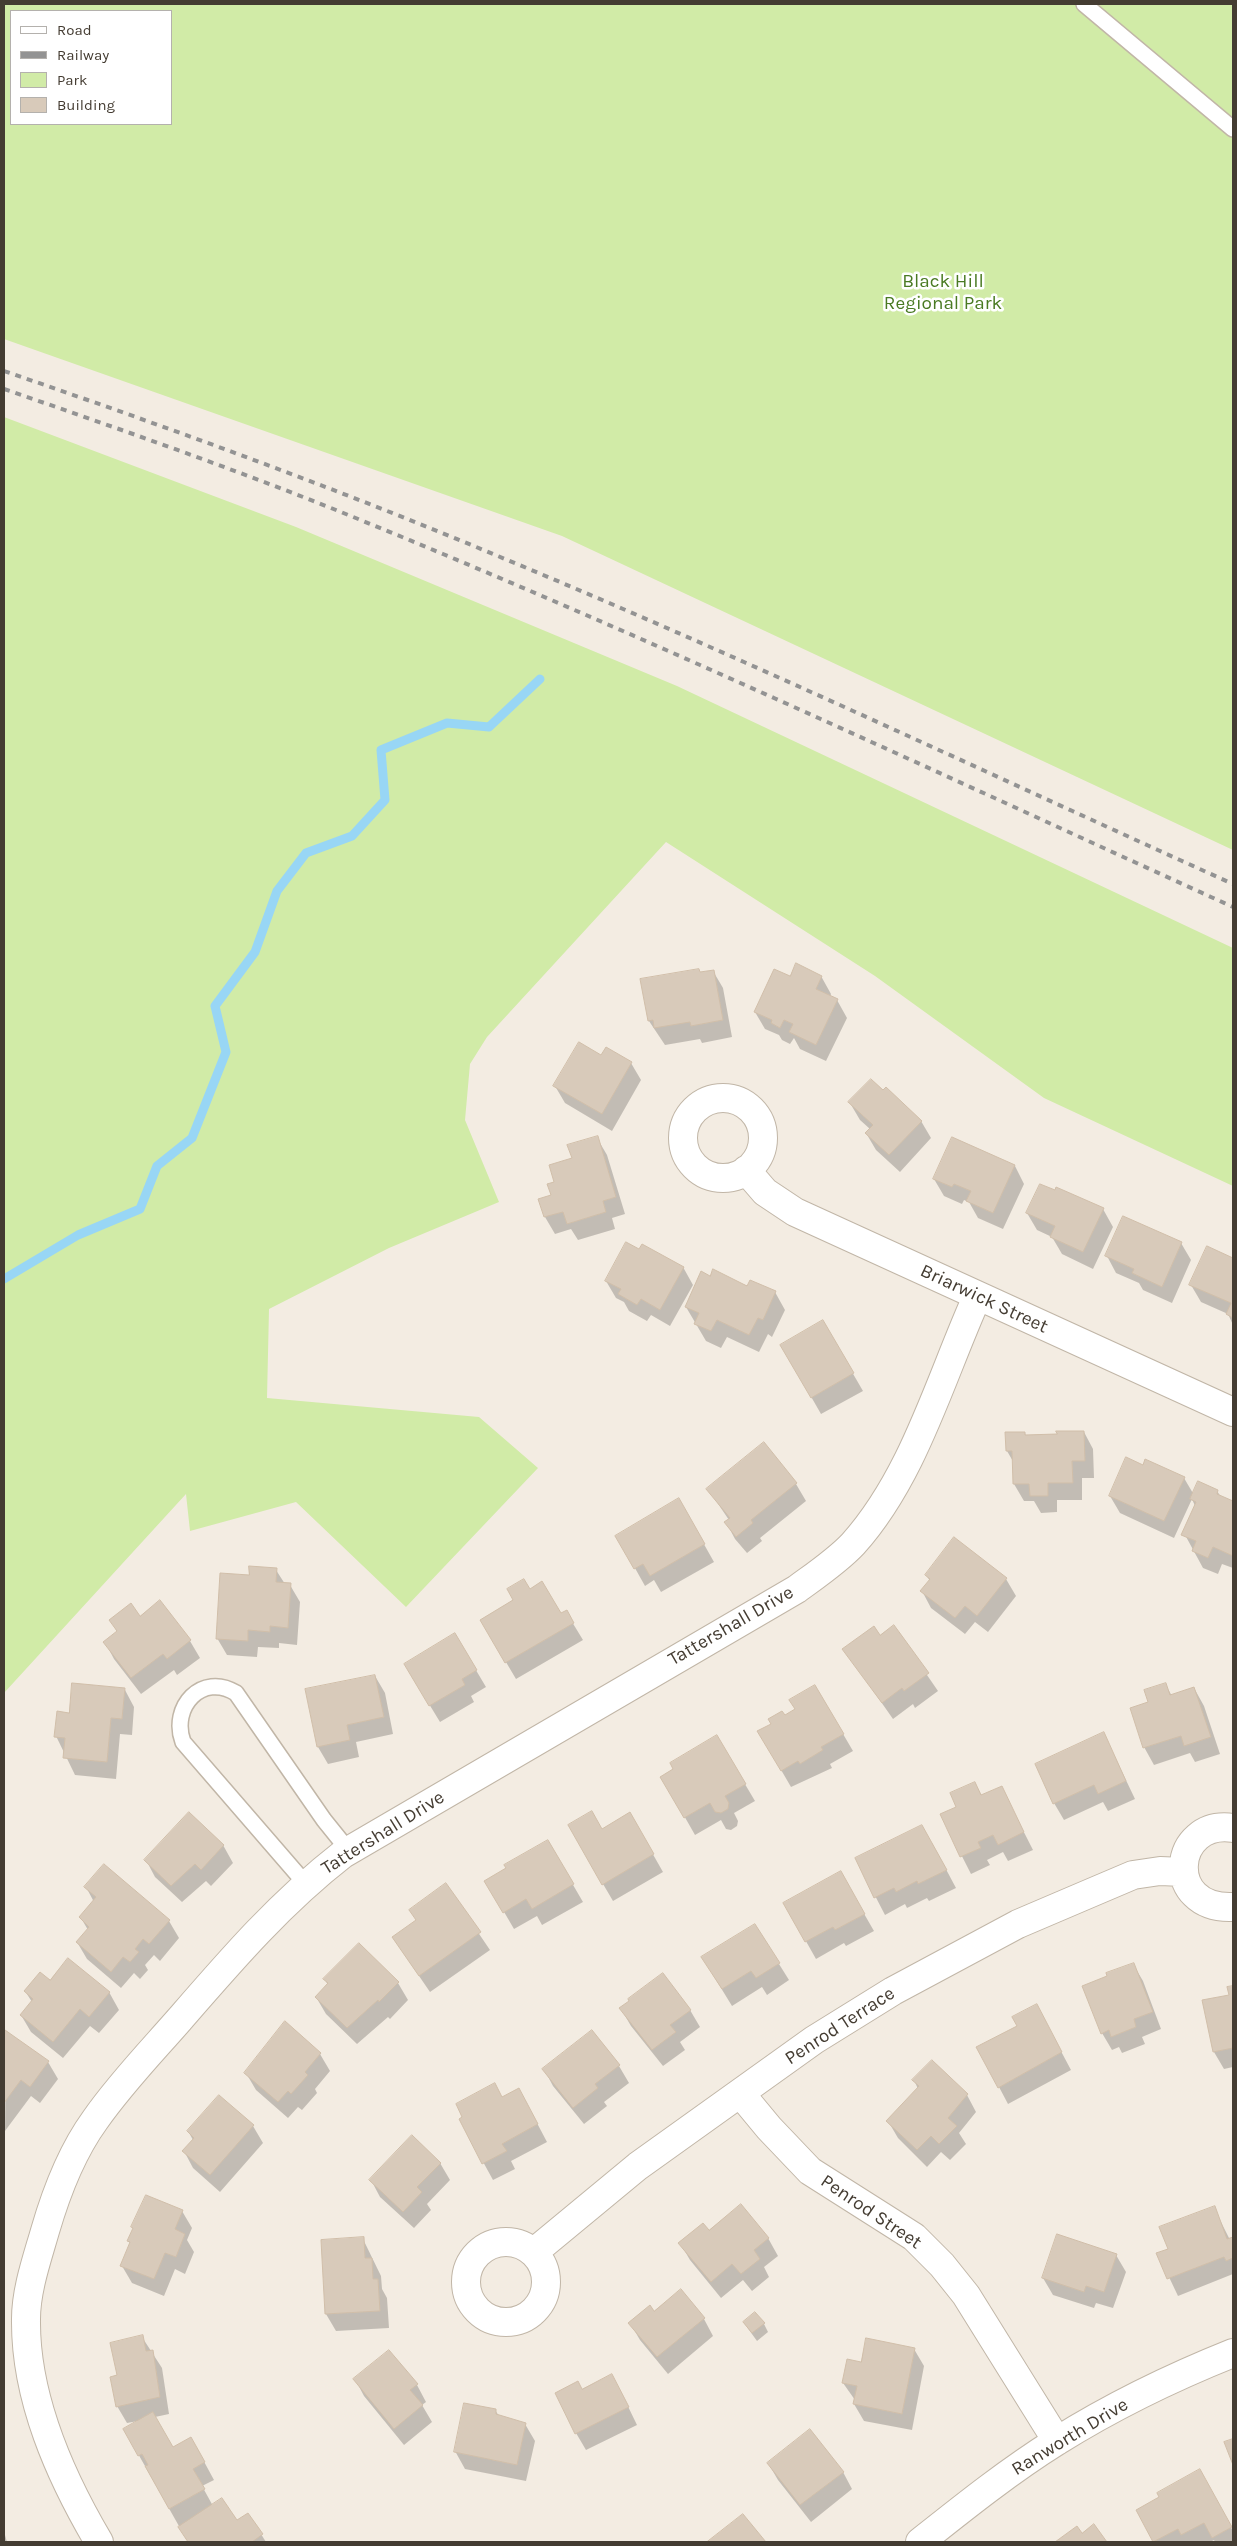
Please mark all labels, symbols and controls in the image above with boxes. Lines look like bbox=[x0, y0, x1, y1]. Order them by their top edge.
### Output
legend bbox=[10, 10, 172, 125]
text: Road bbox=[57, 21, 92, 39]
text: Railway bbox=[57, 46, 109, 64]
text: Park bbox=[57, 71, 87, 89]
text: Building bbox=[57, 96, 115, 114]
park label: Black Hill Regional Park bbox=[884, 271, 1002, 315]
street label: Briarwick Street bbox=[917, 1259, 1051, 1339]
street label: Tattershall Drive bbox=[664, 1581, 798, 1671]
street label: Tattershall Drive bbox=[317, 1786, 449, 1880]
street label: Penrod Terrace bbox=[781, 1982, 899, 2070]
street label: Penrod Street bbox=[816, 2170, 926, 2254]
street label: Ranworth Drive bbox=[1008, 2393, 1132, 2481]

